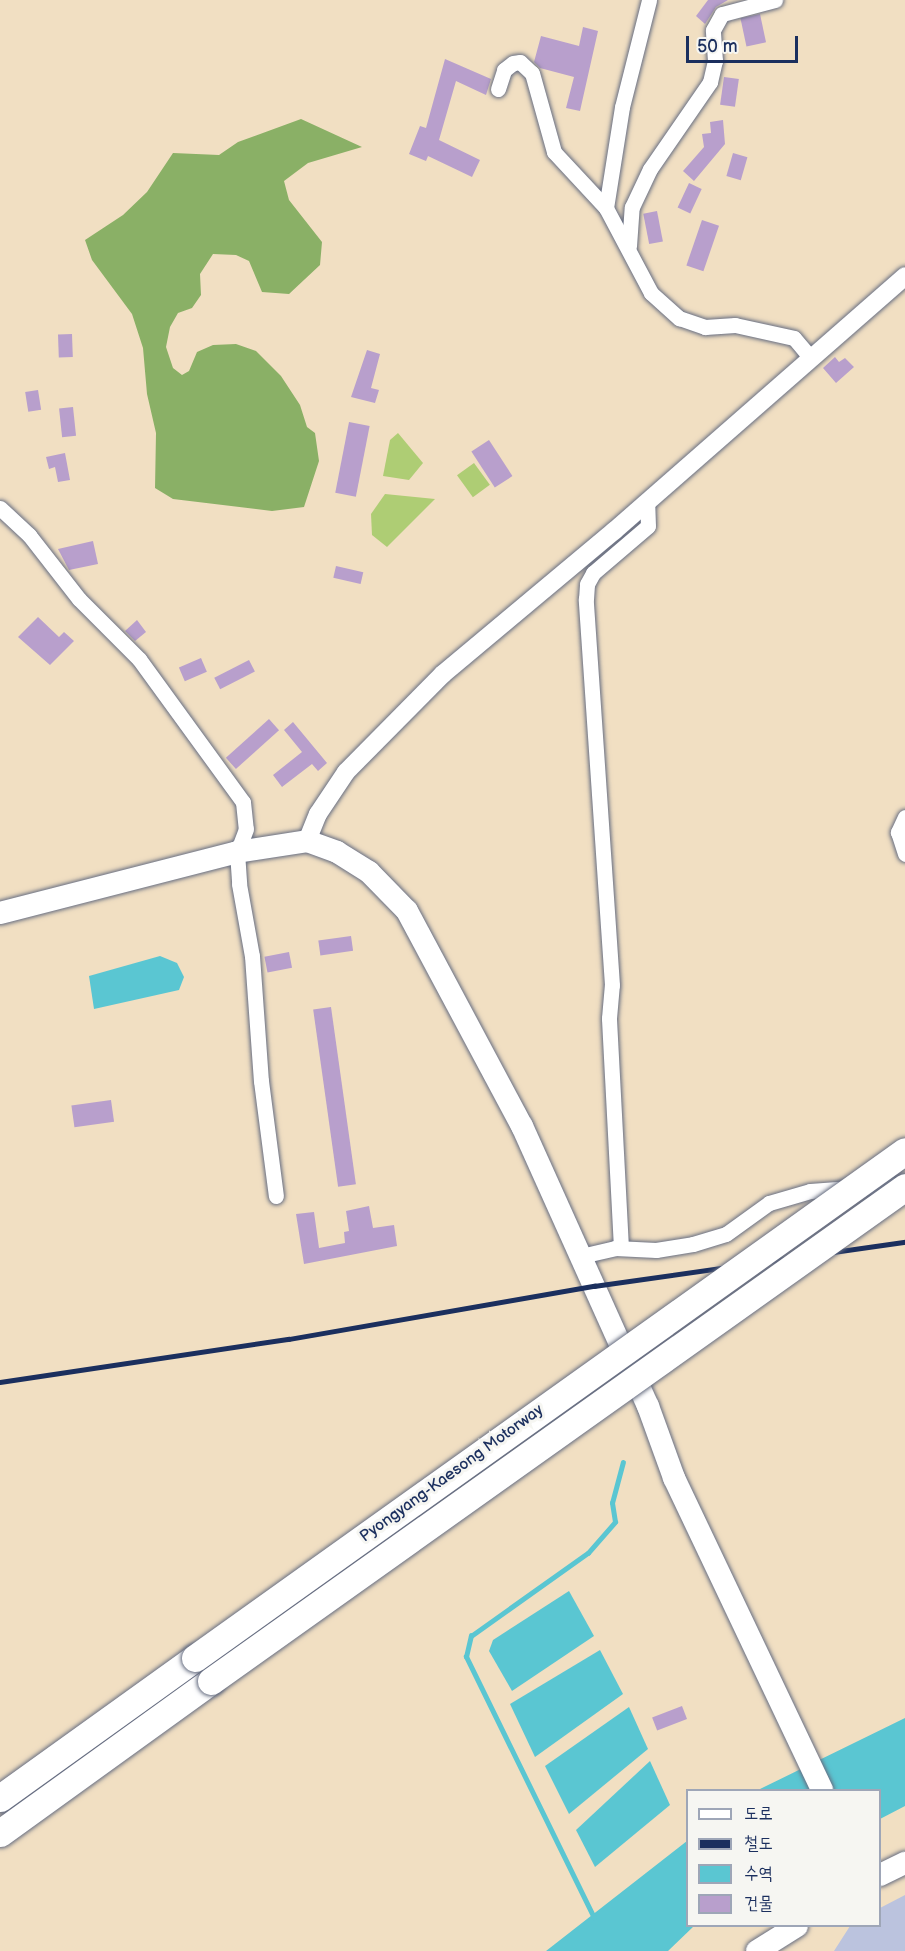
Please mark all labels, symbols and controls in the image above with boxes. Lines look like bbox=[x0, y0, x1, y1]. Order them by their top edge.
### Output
scale bar bbox=[689, 24, 802, 62]
text: 50 m bbox=[697, 36, 738, 57]
street label: Pyongyang-Kaesong Motorway bbox=[357, 1401, 547, 1547]
legend bbox=[686, 1789, 881, 1927]
text: 도로 bbox=[744, 1803, 773, 1824]
text: 철도 bbox=[744, 1833, 773, 1854]
text: 수역 bbox=[744, 1863, 773, 1884]
text: 건물 bbox=[744, 1893, 773, 1914]

